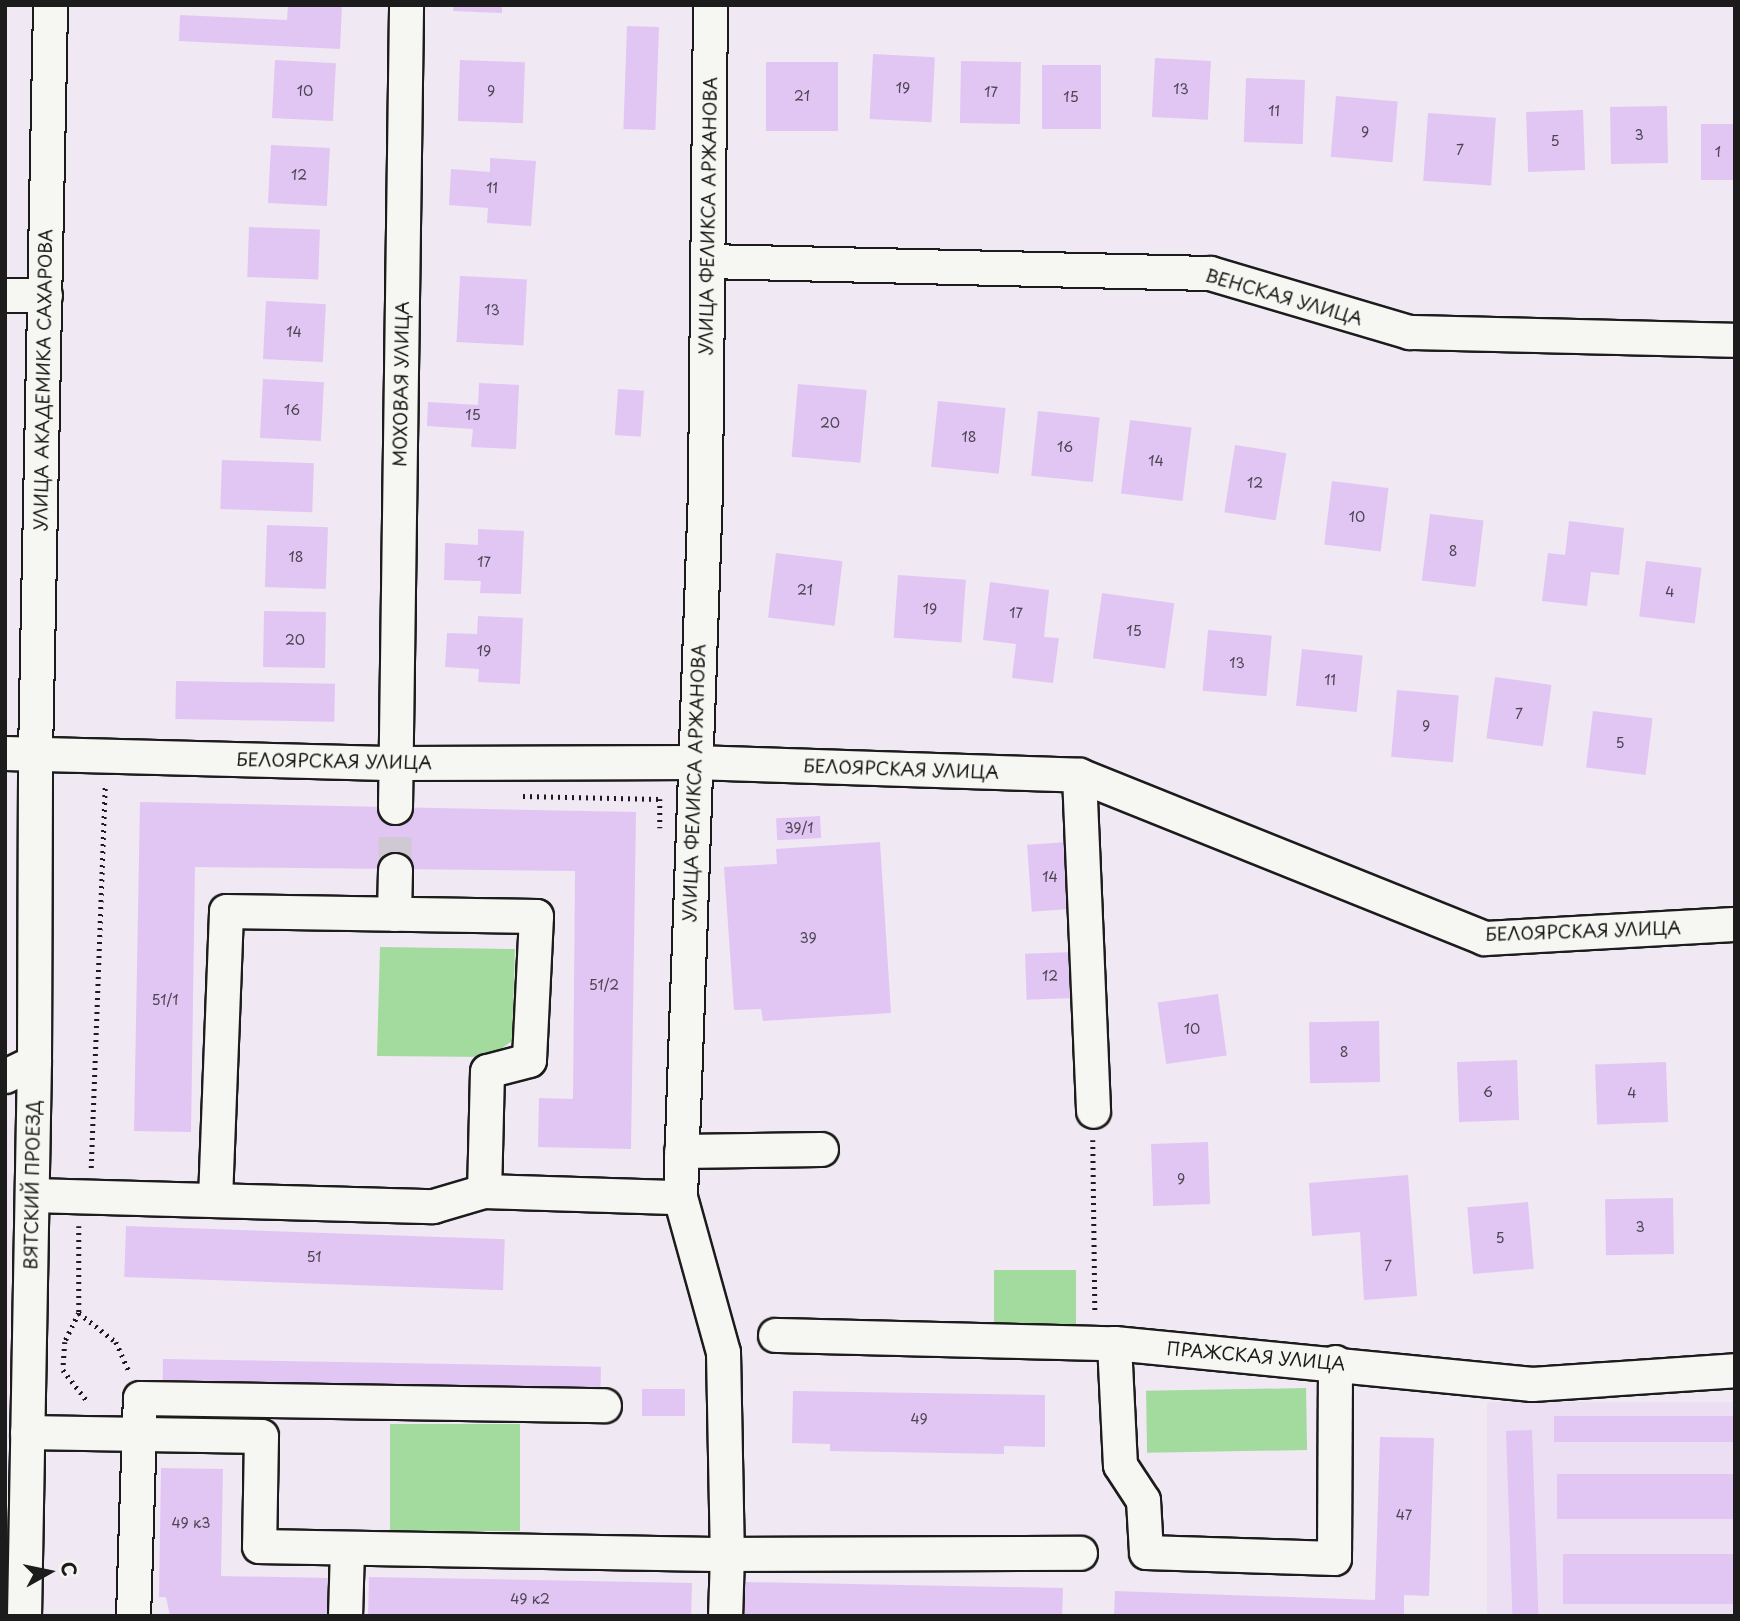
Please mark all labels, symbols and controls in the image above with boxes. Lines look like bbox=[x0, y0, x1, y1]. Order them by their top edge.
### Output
street label: УЛИЦА ФЕЛИКСА АРЖАНОВА bbox=[695, 76, 721, 356]
house number: 19 bbox=[896, 80, 910, 96]
house number: 13 bbox=[1173, 81, 1189, 97]
house number: 10 bbox=[297, 83, 313, 99]
house number: 9 bbox=[487, 83, 495, 99]
house number: 17 bbox=[984, 84, 998, 100]
house number: 21 bbox=[794, 88, 810, 104]
house number: 15 bbox=[1063, 89, 1079, 105]
house number: 11 bbox=[1268, 103, 1280, 119]
house number: 9 bbox=[1361, 124, 1369, 140]
house number: 3 bbox=[1634, 127, 1644, 143]
house number: 5 bbox=[1550, 133, 1560, 149]
house number: 7 bbox=[1456, 142, 1464, 158]
house number: 1 bbox=[1715, 144, 1721, 160]
house number: 12 bbox=[291, 167, 307, 183]
house number: 11 bbox=[486, 180, 498, 196]
street label: УЛИЦА АКАДЕМИКА САХАРОВА bbox=[30, 228, 56, 532]
street label: ВЕНСКАЯ УЛИЦА bbox=[1203, 264, 1365, 330]
street label: МОХОВАЯ УЛИЦА bbox=[389, 301, 413, 467]
house number: 13 bbox=[484, 302, 500, 318]
house number: 14 bbox=[286, 324, 302, 340]
house number: 16 bbox=[284, 402, 300, 418]
house number: 15 bbox=[465, 407, 481, 423]
house number: 20 bbox=[820, 415, 840, 431]
house number: 18 bbox=[961, 429, 977, 445]
house number: 16 bbox=[1057, 439, 1073, 455]
house number: 14 bbox=[1148, 453, 1164, 469]
house number: 12 bbox=[1247, 475, 1263, 491]
house number: 10 bbox=[1349, 509, 1365, 525]
house number: 8 bbox=[1449, 543, 1457, 559]
house number: 18 bbox=[288, 549, 304, 565]
house number: 17 bbox=[477, 554, 491, 570]
house number: 21 bbox=[797, 582, 813, 598]
house number: 4 bbox=[1665, 584, 1675, 600]
house number: 19 bbox=[923, 601, 937, 617]
house number: 17 bbox=[1009, 605, 1023, 621]
house number: 15 bbox=[1126, 623, 1142, 639]
house number: 20 bbox=[285, 632, 305, 648]
house number: 19 bbox=[477, 643, 491, 659]
street label: УЛИЦА ФЕЛИКСА АРЖАНОВА bbox=[678, 643, 710, 923]
house number: 13 bbox=[1229, 655, 1245, 671]
house number: 11 bbox=[1324, 672, 1336, 688]
house number: 7 bbox=[1515, 706, 1523, 722]
house number: 9 bbox=[1422, 718, 1430, 734]
house number: 5 bbox=[1615, 735, 1625, 751]
street label: БЕЛОЯРСКАЯ УЛИЦА bbox=[235, 748, 433, 774]
street label: БЕЛОЯРСКАЯ УЛИЦА bbox=[802, 755, 1000, 783]
house number: 39/1 bbox=[784, 820, 814, 836]
house number: 14 bbox=[1042, 869, 1058, 885]
street label: БЕЛОЯРСКАЯ УЛИЦА bbox=[1484, 917, 1682, 945]
house number: 39 bbox=[799, 930, 817, 946]
house number: 12 bbox=[1042, 968, 1058, 984]
house number: 51/2 bbox=[589, 977, 619, 993]
house number: 51/1 bbox=[152, 992, 178, 1008]
house number: 10 bbox=[1184, 1021, 1200, 1037]
house number: 8 bbox=[1340, 1044, 1348, 1060]
house number: 6 bbox=[1483, 1084, 1493, 1100]
house number: 4 bbox=[1627, 1085, 1637, 1101]
street label: ВЯТСКИЙ ПРОЕЗД bbox=[20, 1100, 44, 1270]
house number: 9 bbox=[1177, 1171, 1185, 1187]
house number: 3 bbox=[1635, 1219, 1645, 1235]
house number: 5 bbox=[1495, 1230, 1505, 1246]
house number: 51 bbox=[307, 1249, 321, 1265]
house number: 7 bbox=[1384, 1258, 1392, 1274]
street label: ПРАЖСКАЯ УЛИЦА bbox=[1166, 1337, 1346, 1375]
house number: 49 bbox=[910, 1411, 928, 1427]
house number: 47 bbox=[1396, 1507, 1412, 1523]
house number: 49 к3 bbox=[171, 1515, 211, 1531]
north arrow bbox=[14, 1537, 84, 1607]
text: С bbox=[55, 1559, 85, 1578]
house number: 49 к2 bbox=[510, 1591, 550, 1607]

